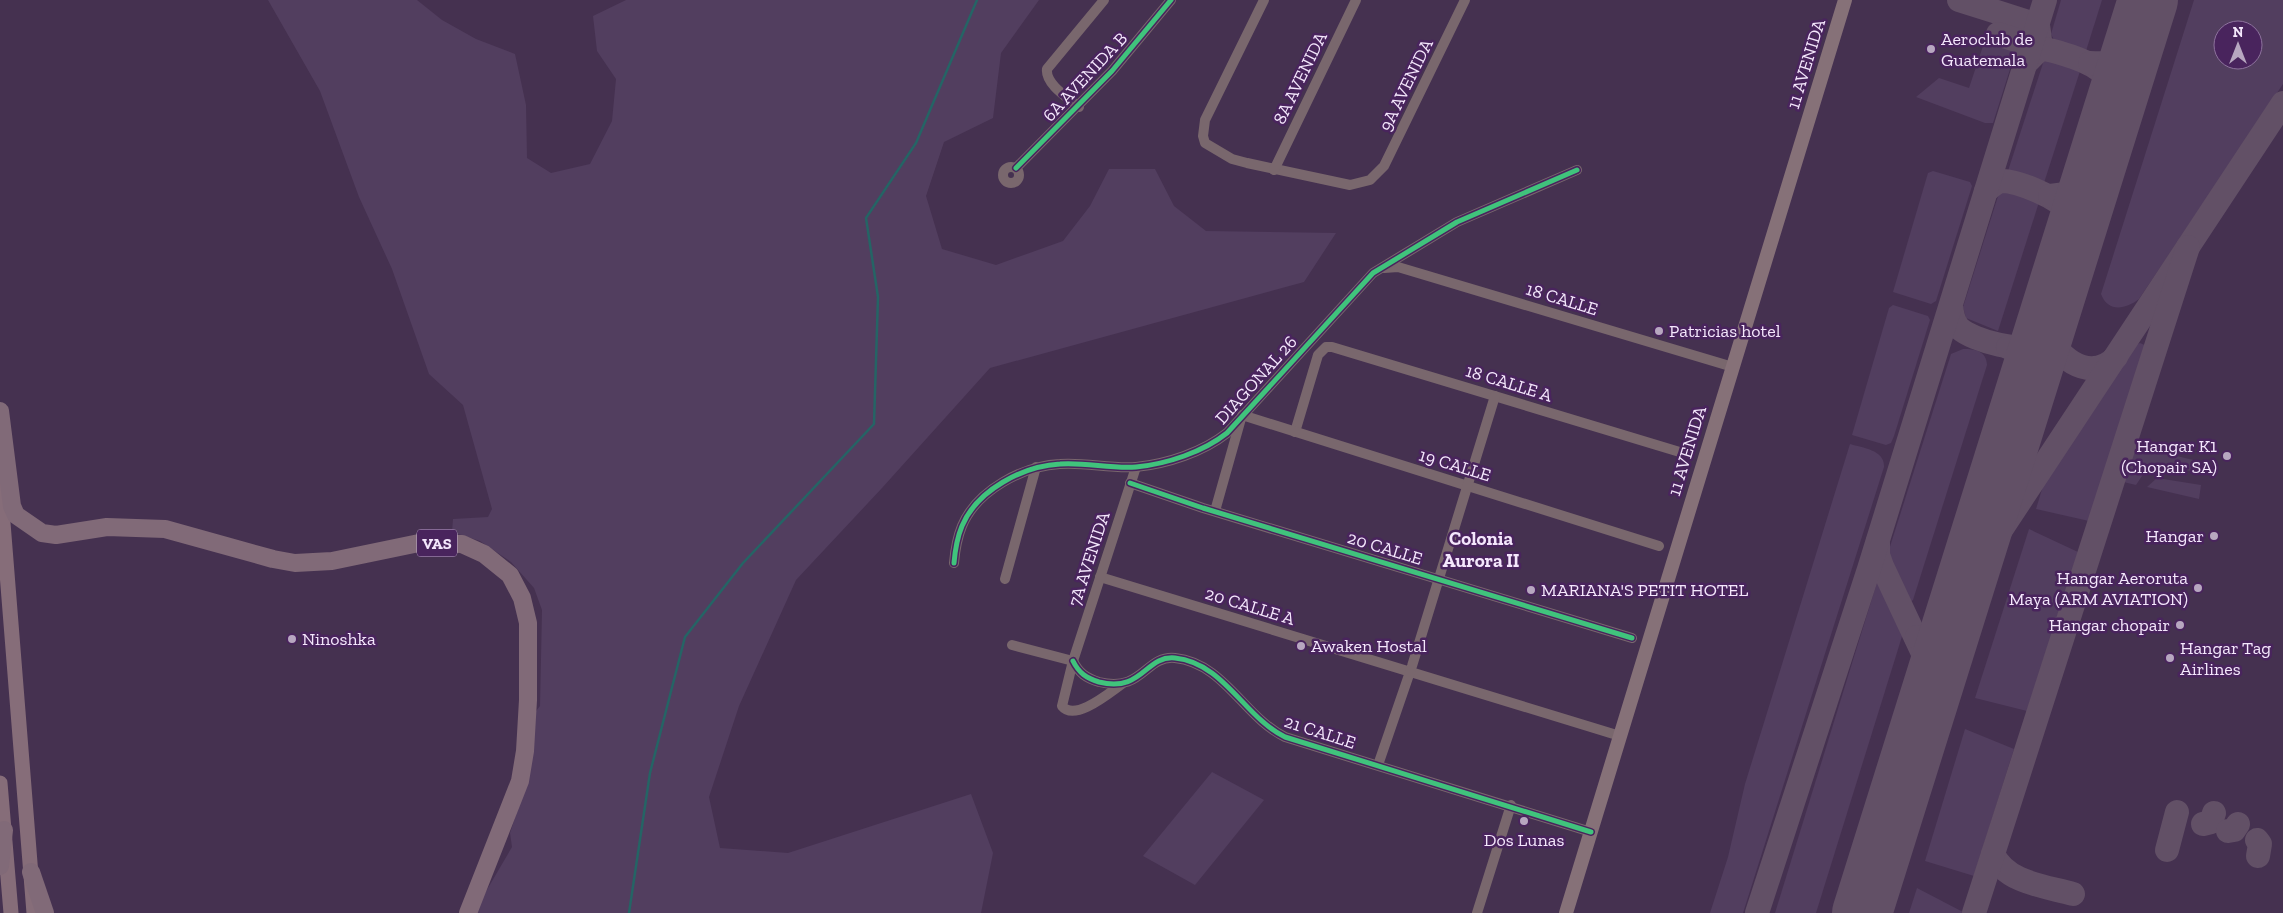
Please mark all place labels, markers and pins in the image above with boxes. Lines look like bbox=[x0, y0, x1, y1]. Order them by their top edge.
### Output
place label: Aeroclub de Guatemala bbox=[1941, 28, 2033, 71]
marker: Aeroclub de Guatemala bbox=[1925, 43, 1937, 55]
place label: Patricias hotel bbox=[1669, 320, 1781, 342]
marker: Patricias hotel bbox=[1653, 325, 1665, 337]
place label: Hangar K1 (Chopair SA) bbox=[2121, 435, 2217, 478]
marker: Hangar K1 (Chopair SA) bbox=[2221, 450, 2233, 462]
place label: Hangar bbox=[2145, 525, 2204, 547]
marker: Hangar bbox=[2208, 530, 2220, 542]
place label: Hangar Aeroruta Maya (ARM AVIATION) bbox=[2009, 567, 2188, 610]
place label: MARIANA'S PETIT HOTEL bbox=[1541, 579, 1748, 601]
marker: Hangar Aeroruta Maya (ARM AVIATION) bbox=[2192, 582, 2204, 594]
marker: MARIANA'S PETIT HOTEL bbox=[1525, 584, 1537, 596]
place label: Hangar chopair bbox=[2049, 614, 2170, 636]
marker: Hangar chopair bbox=[2174, 619, 2186, 631]
place label: Ninoshka bbox=[302, 628, 376, 650]
marker: Ninoshka bbox=[286, 633, 298, 645]
place label: Awaken Hostal bbox=[1311, 635, 1427, 657]
place label: Hangar Tag Airlines bbox=[2180, 637, 2271, 680]
marker: Awaken Hostal bbox=[1295, 640, 1307, 652]
marker: Hangar Tag Airlines bbox=[2164, 652, 2176, 664]
marker: Dos Lunas bbox=[1518, 815, 1530, 827]
place label: Dos Lunas bbox=[1484, 829, 1564, 851]

